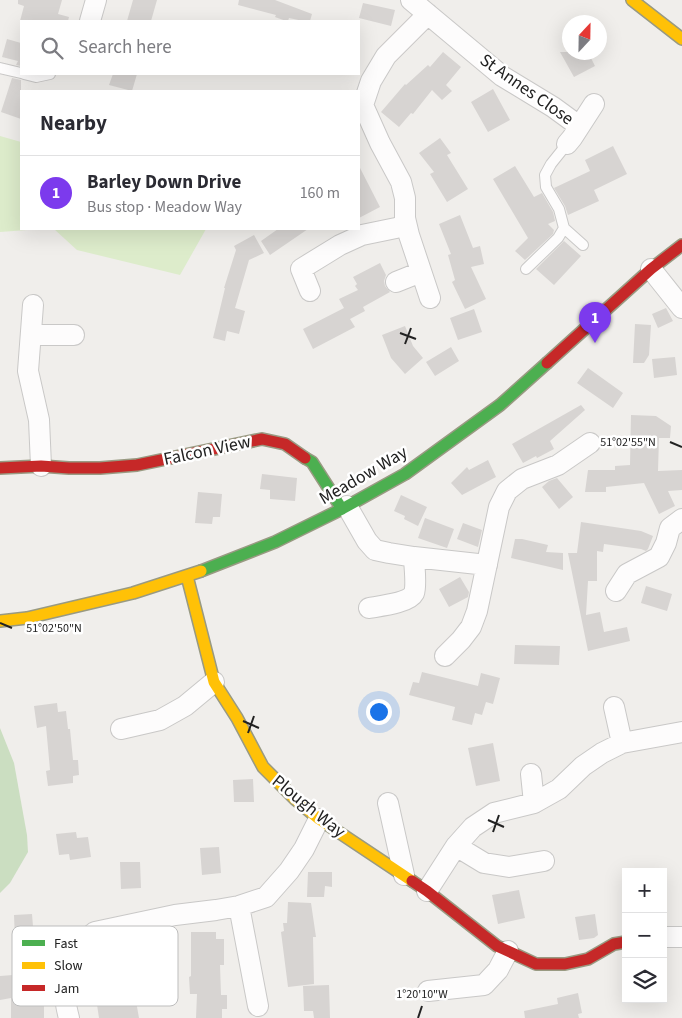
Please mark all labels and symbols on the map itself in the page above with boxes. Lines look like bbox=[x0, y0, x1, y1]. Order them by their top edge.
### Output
north arrow bbox=[562, 15, 607, 60]
street label: St Annes Close bbox=[475, 48, 579, 131]
pin: 1 bbox=[579, 302, 611, 343]
street label: Falcon View bbox=[161, 429, 253, 472]
text: 51°02'55"N bbox=[600, 434, 656, 451]
street label: Meadow Way bbox=[314, 440, 413, 511]
text: 51°02'50"N bbox=[26, 620, 82, 637]
your location bbox=[366, 699, 392, 725]
street label: Plough Way bbox=[267, 769, 351, 844]
legend bbox=[12, 926, 178, 1006]
text: Fast bbox=[54, 934, 78, 954]
text: Slow bbox=[54, 956, 83, 976]
text: Jam bbox=[54, 979, 79, 999]
text: 1°20'10"W bbox=[396, 986, 448, 1003]

